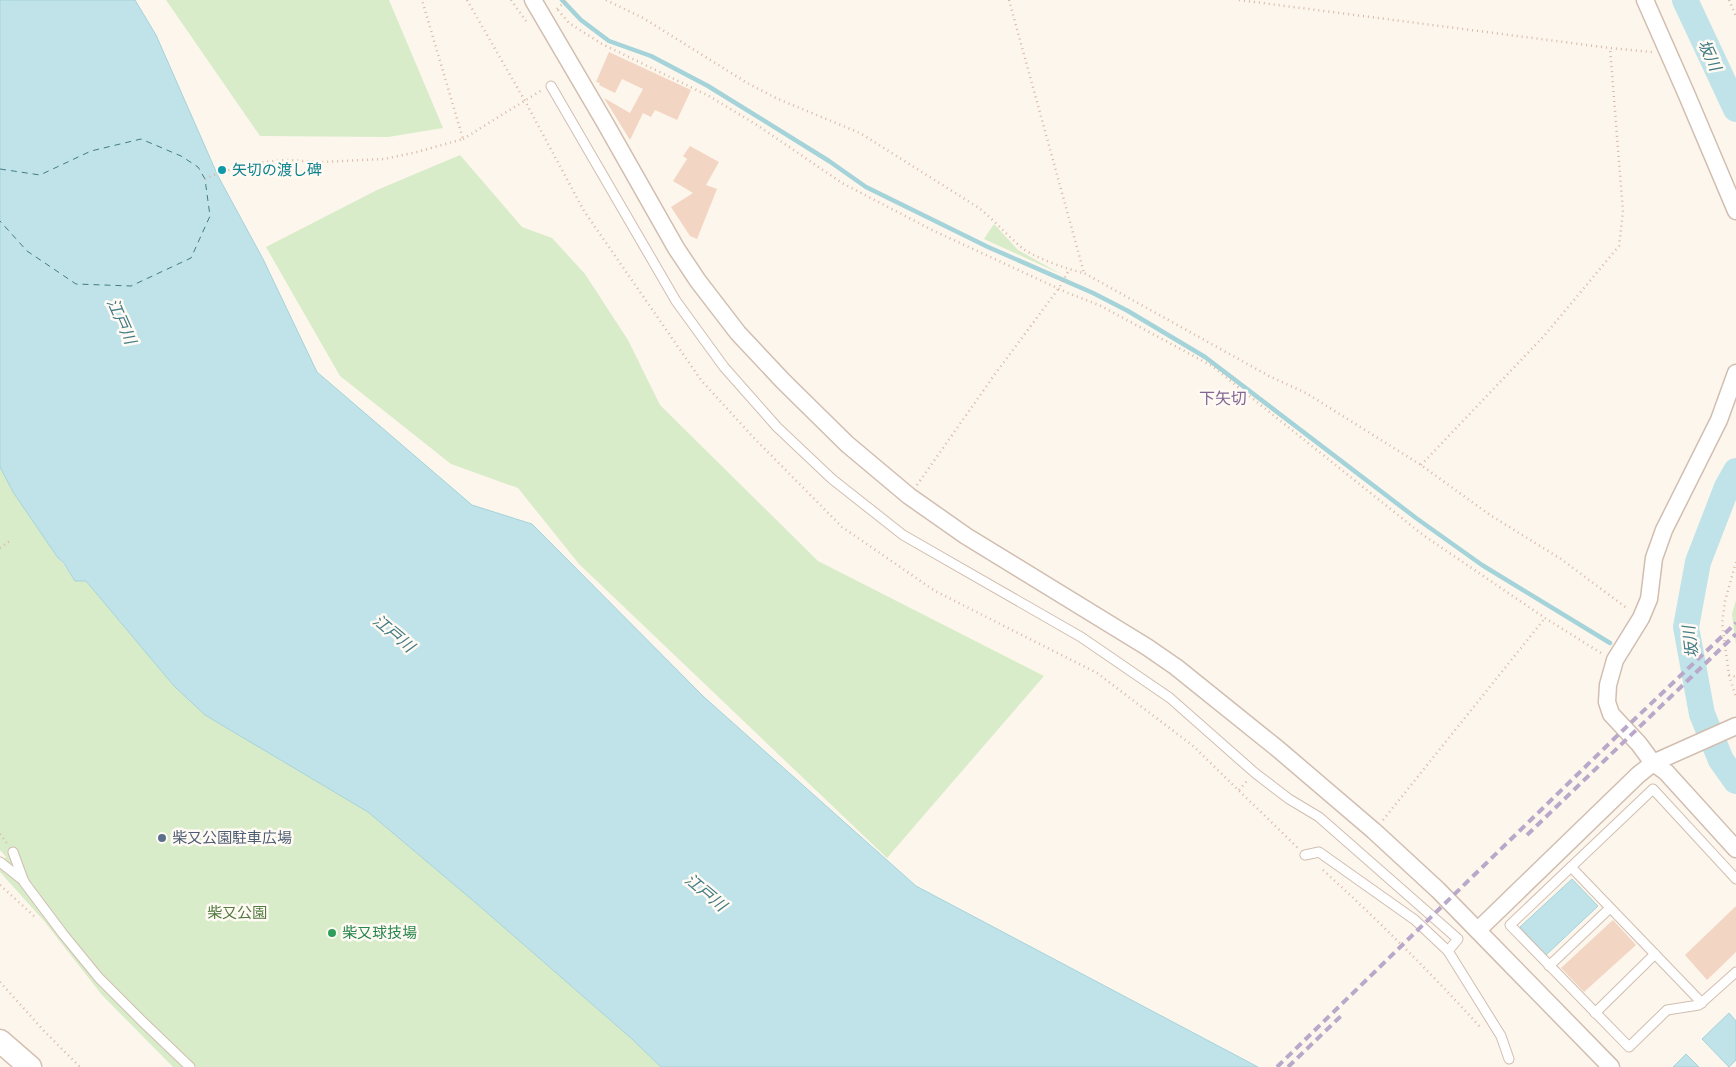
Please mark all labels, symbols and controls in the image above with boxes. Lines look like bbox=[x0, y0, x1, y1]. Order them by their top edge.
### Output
water label: 坂川 bbox=[1694, 37, 1726, 76]
place label: 矢切の渡し碑 bbox=[232, 161, 322, 179]
marker: 矢切の渡し碑 bbox=[216, 164, 228, 176]
water label: 江戸川 bbox=[103, 295, 141, 349]
district label: 下矢切 bbox=[1199, 389, 1247, 408]
water label: 江戸川 bbox=[369, 611, 420, 657]
water label: 坂川 bbox=[1679, 623, 1702, 659]
place label: 柴又公園駐車広場 bbox=[172, 829, 292, 847]
marker: 柴又公園駐車広場 bbox=[156, 832, 168, 844]
water label: 江戸川 bbox=[681, 870, 732, 916]
park label: 柴又公園 bbox=[207, 904, 267, 922]
place label: 柴又球技場 bbox=[342, 924, 417, 942]
marker: 柴又球技場 bbox=[326, 927, 338, 939]

